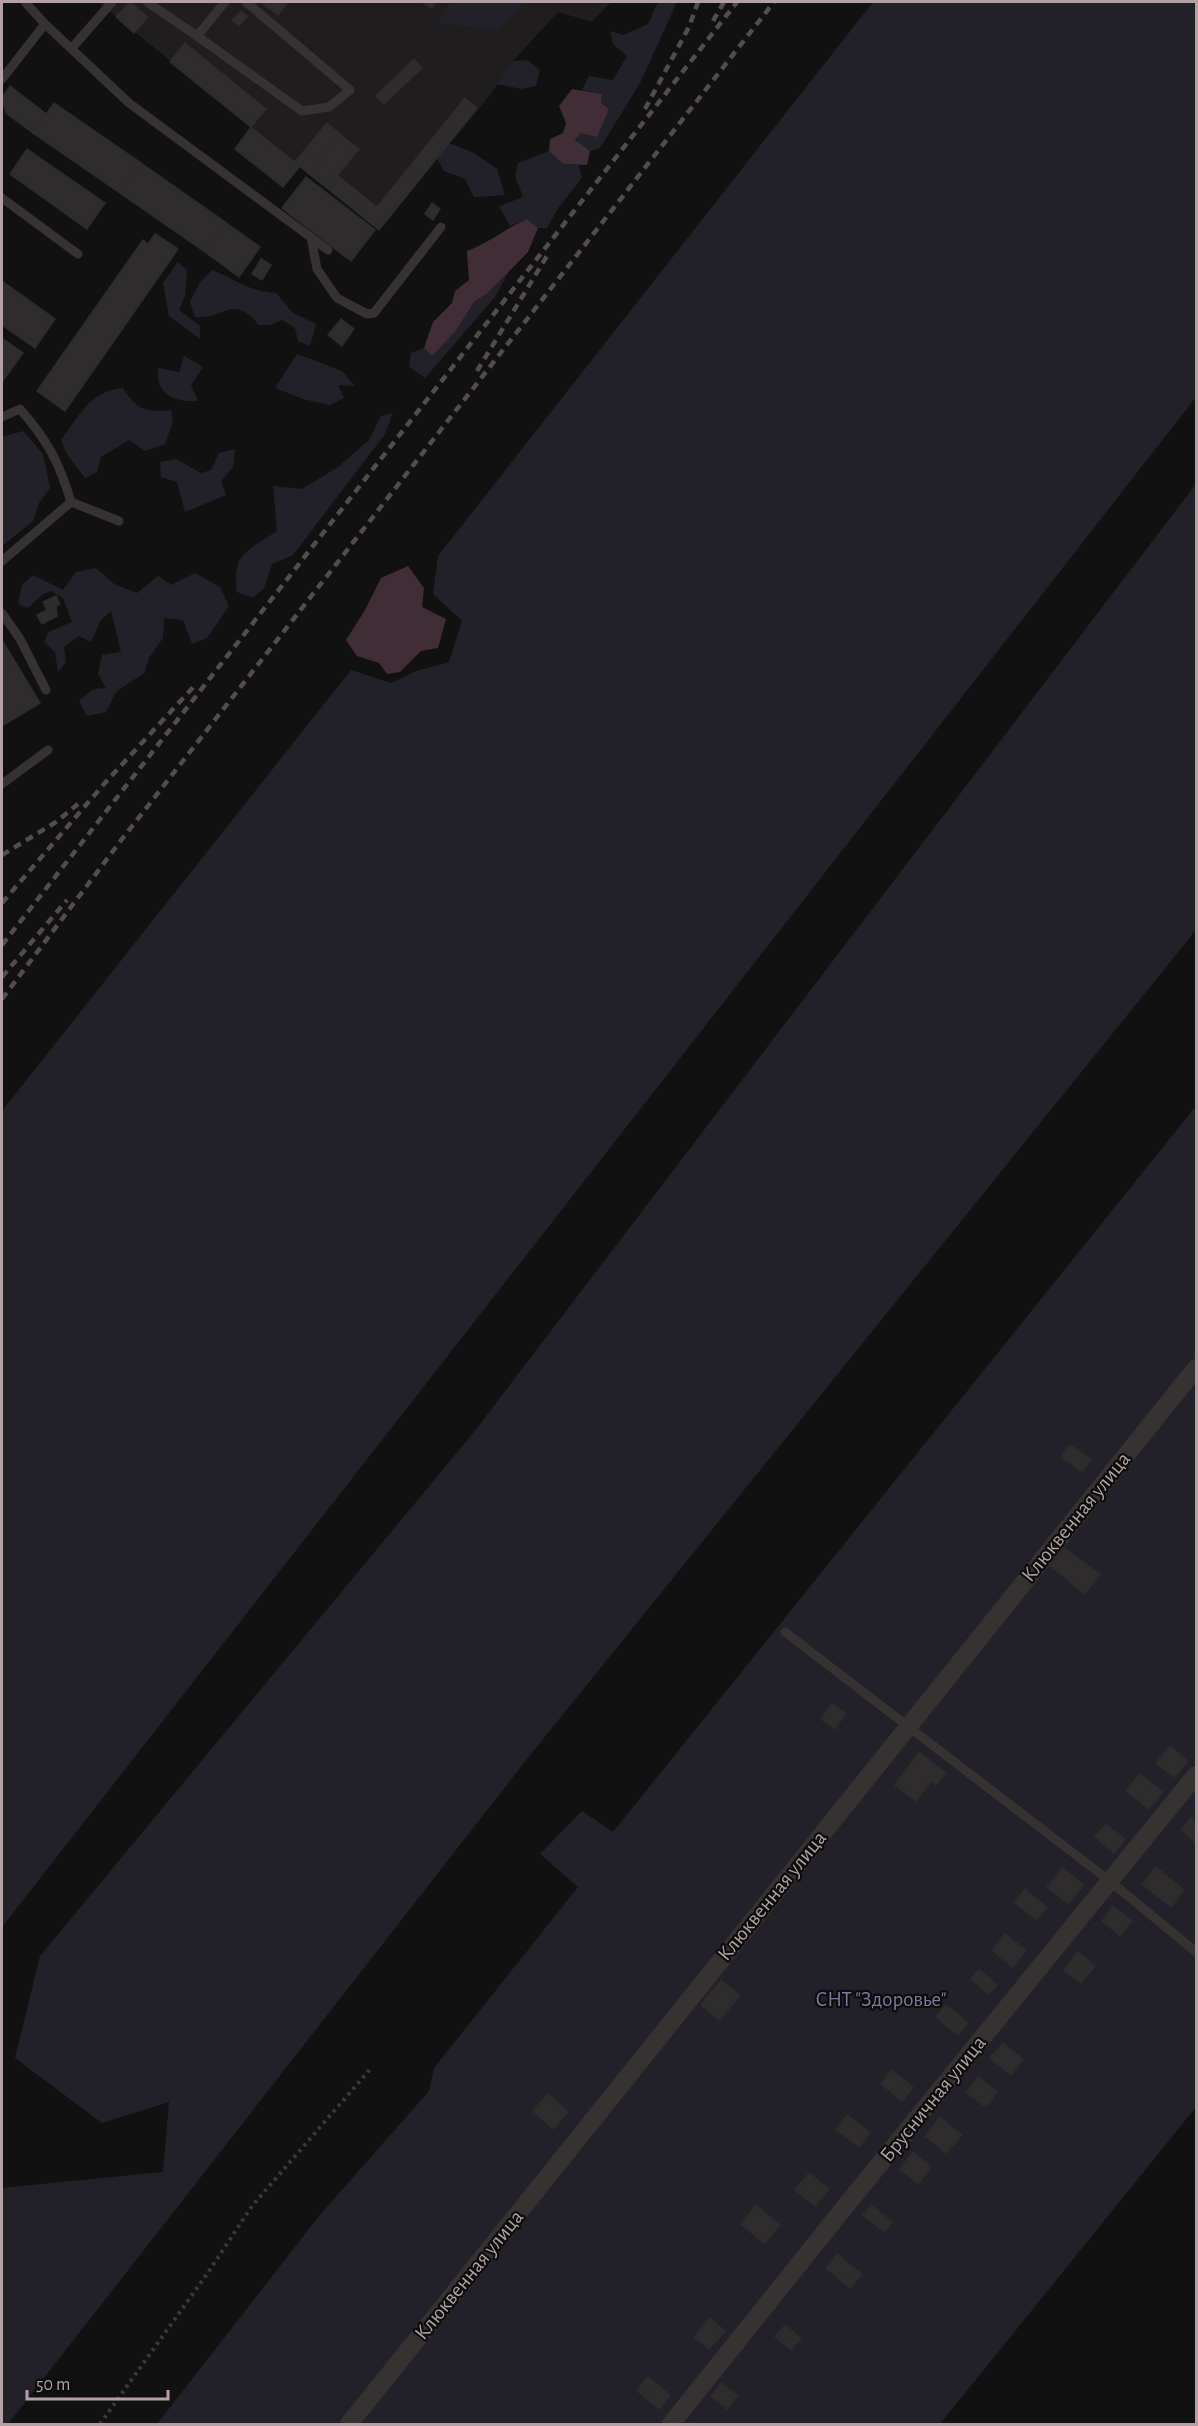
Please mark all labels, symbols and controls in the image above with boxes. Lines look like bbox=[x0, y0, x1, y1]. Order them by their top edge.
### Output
street label: Клюквенная улица bbox=[1018, 1448, 1135, 1586]
street label: Клюквенная улица bbox=[714, 1827, 831, 1965]
park label: СНТ "Здоровье" bbox=[815, 1989, 947, 2010]
street label: Брусничная улица bbox=[876, 2032, 990, 2166]
street label: Клюквенная улица bbox=[411, 2206, 528, 2344]
scale bar bbox=[27, 2363, 168, 2401]
text: 50 m bbox=[36, 2376, 70, 2394]

